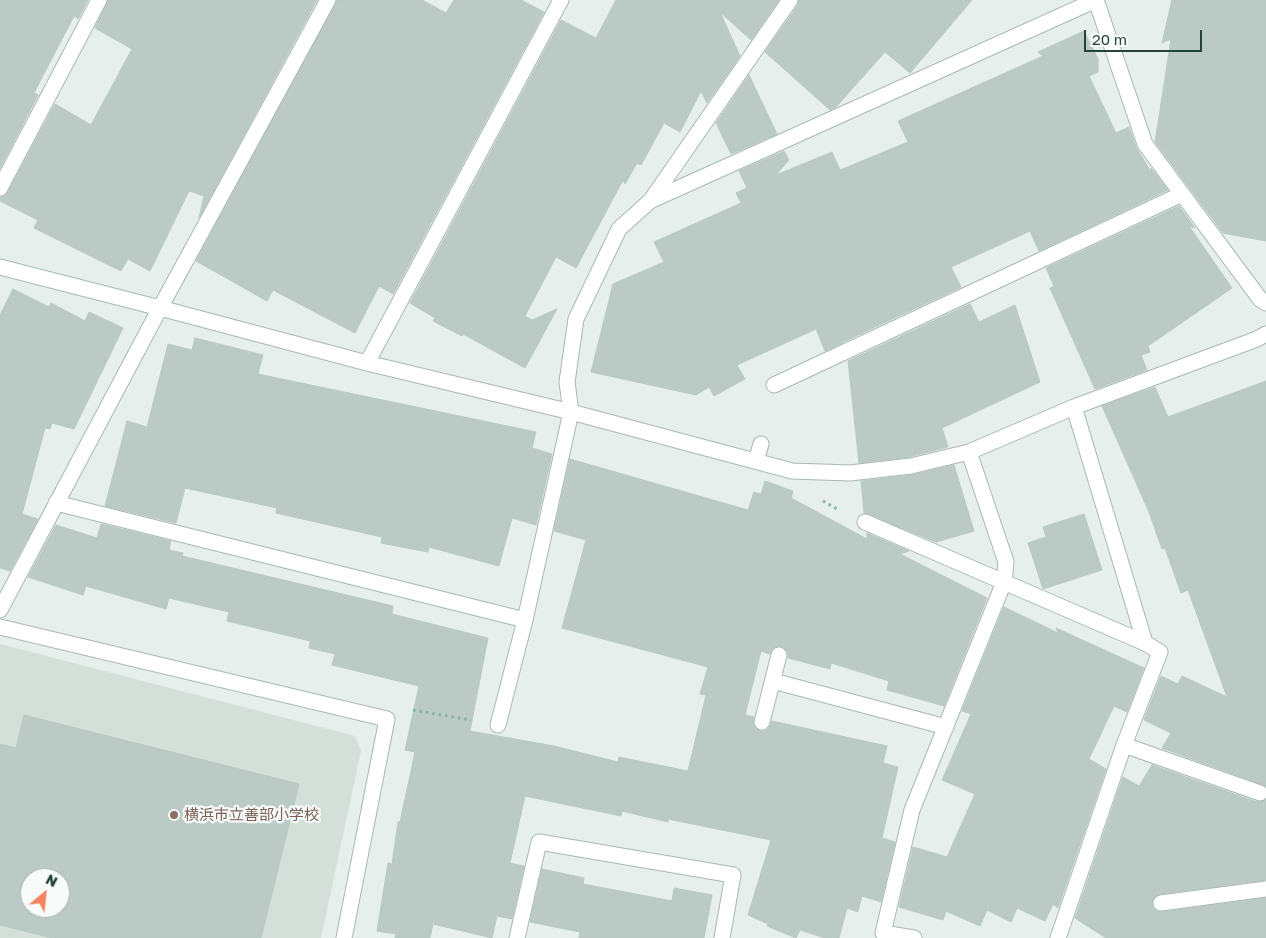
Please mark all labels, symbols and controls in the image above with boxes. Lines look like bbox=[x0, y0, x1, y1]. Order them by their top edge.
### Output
scale bar bbox=[1086, 20, 1204, 52]
text: 20 m bbox=[1092, 30, 1127, 48]
place label: 横浜市立善部小学校 bbox=[184, 806, 319, 824]
marker: 横浜市立善部小学校 bbox=[168, 809, 180, 821]
north arrow bbox=[20, 868, 70, 918]
text: N bbox=[43, 870, 60, 890]

